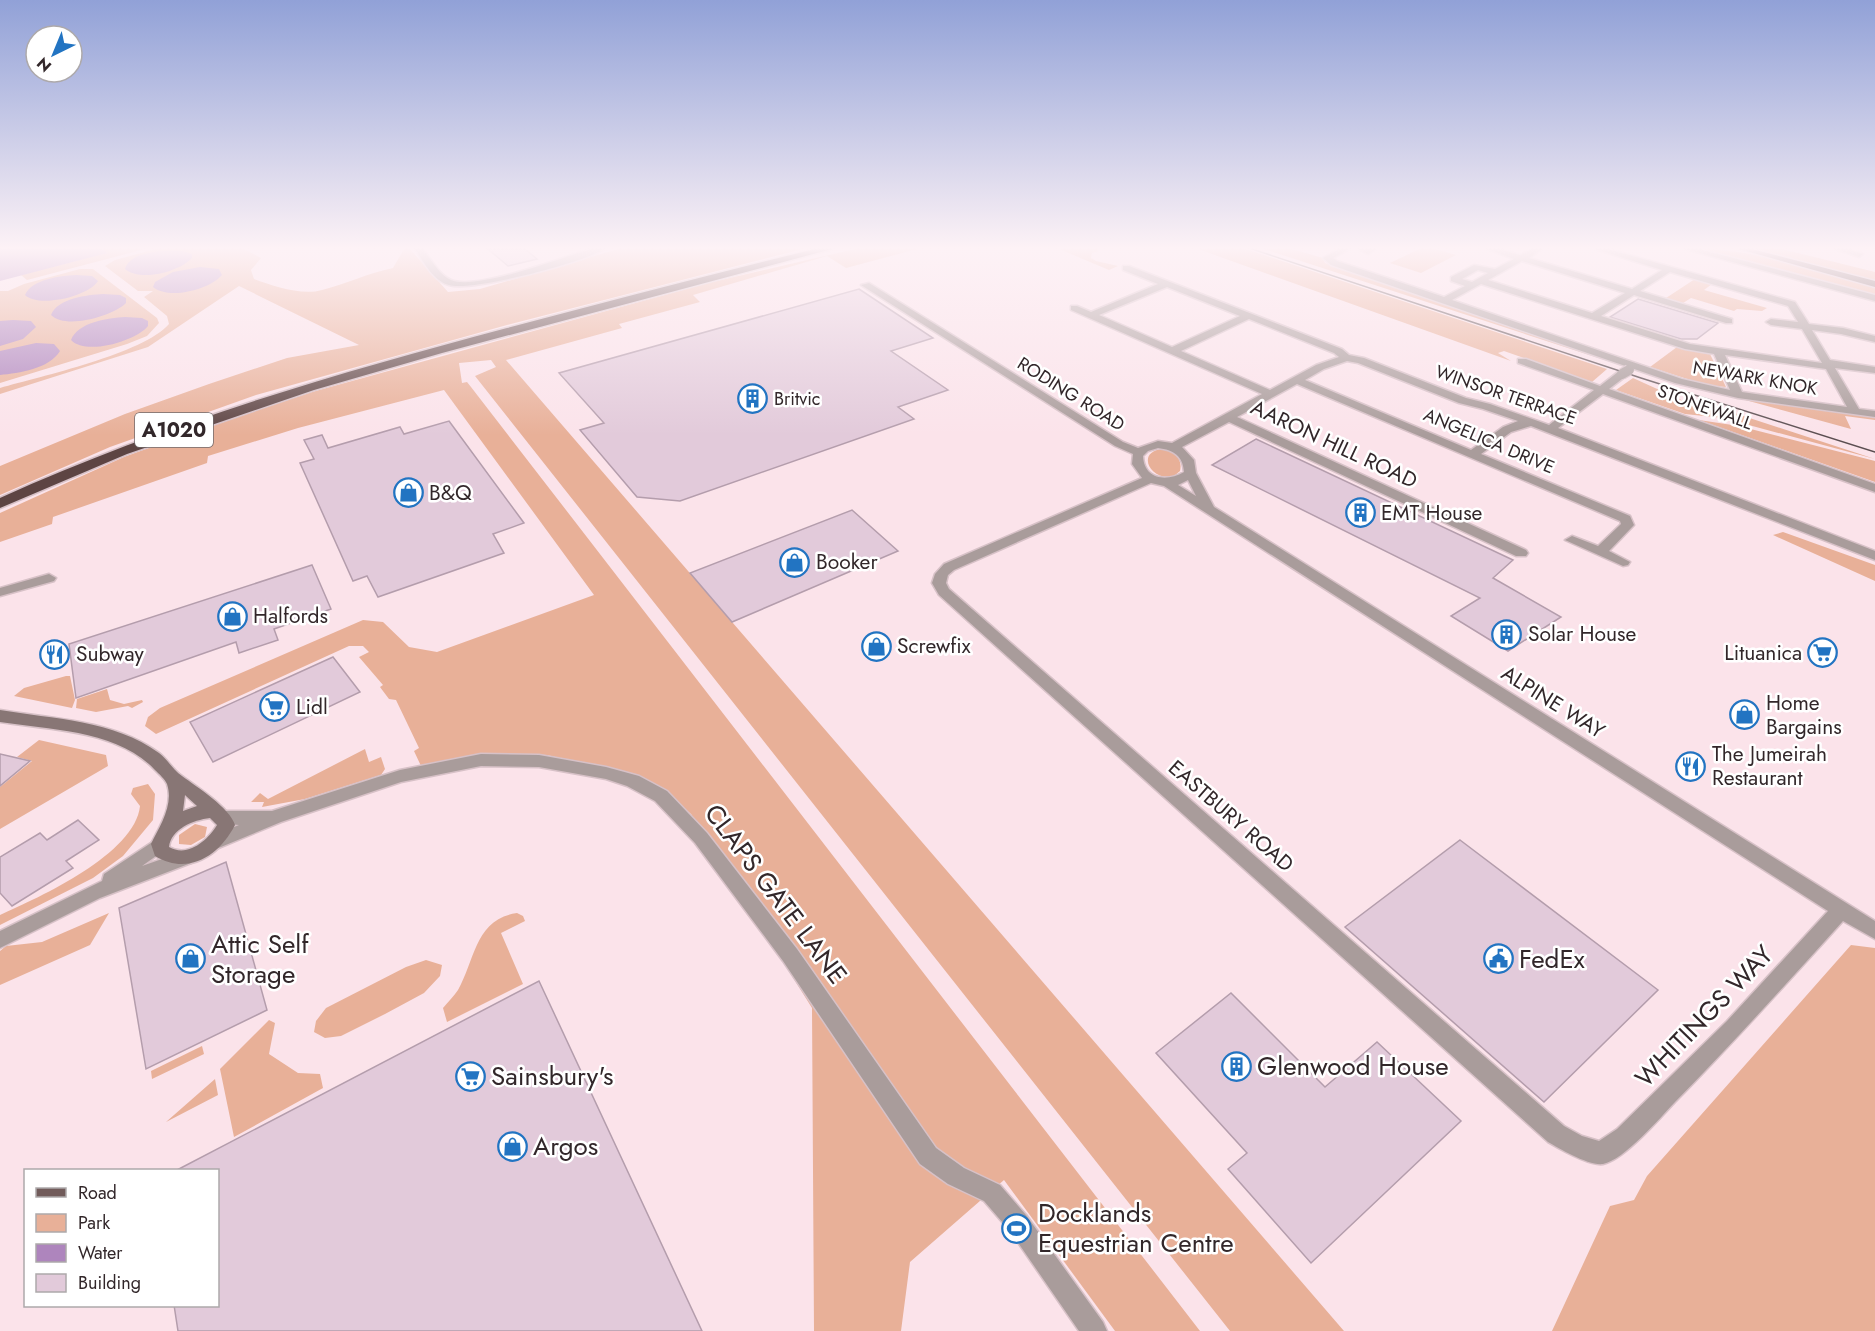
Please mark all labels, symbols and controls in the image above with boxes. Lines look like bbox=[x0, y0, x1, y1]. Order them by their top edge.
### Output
north arrow bbox=[24, 24, 84, 84]
text: N bbox=[32, 52, 57, 77]
street label: RODING ROAD bbox=[1012, 351, 1130, 437]
street label: NEWARK KNOK bbox=[1691, 354, 1820, 402]
street label: WINSOR TERRACE bbox=[1432, 359, 1580, 431]
street label: STONEWALL bbox=[1654, 378, 1756, 436]
building icon: Britvic bbox=[737, 383, 769, 415]
place label: Britvic bbox=[774, 386, 820, 412]
street label: AARON HILL ROAD bbox=[1246, 392, 1422, 496]
street label: ANGELICA DRIVE bbox=[1419, 402, 1559, 480]
road number: A1020 bbox=[135, 413, 213, 447]
shop icon: B&Q bbox=[392, 477, 424, 509]
place label: B&Q bbox=[429, 478, 472, 508]
building icon: EMT House bbox=[1344, 497, 1376, 529]
place label: EMT House bbox=[1381, 498, 1483, 528]
shop icon: Booker bbox=[779, 546, 811, 578]
place label: Booker bbox=[816, 547, 878, 577]
shop icon: Halfords bbox=[216, 600, 248, 632]
place label: Halfords bbox=[253, 601, 328, 631]
building icon: Solar House bbox=[1491, 618, 1523, 650]
place label: Solar House bbox=[1528, 619, 1636, 649]
shop icon: Screwfix bbox=[860, 630, 892, 662]
place label: Screwfix bbox=[897, 631, 971, 661]
supermarket icon: Lituanica bbox=[1807, 637, 1839, 669]
restaurant icon: Subway bbox=[39, 638, 71, 670]
place label: Lituanica bbox=[1724, 638, 1802, 668]
place label: Subway bbox=[76, 639, 144, 669]
street label: ALPINE WAY bbox=[1495, 658, 1611, 746]
place label: Home Bargains bbox=[1766, 688, 1842, 742]
supermarket icon: Lidl bbox=[259, 691, 291, 723]
place label: Lidl bbox=[296, 692, 328, 722]
shop icon: Home Bargains bbox=[1729, 699, 1761, 731]
place label: The Jumeirah Restaurant bbox=[1712, 739, 1827, 793]
restaurant icon: The Jumeirah Restaurant bbox=[1675, 750, 1707, 782]
street label: EASTBURY ROAD bbox=[1162, 753, 1300, 879]
street label: CLAPS GATE LANE bbox=[696, 796, 856, 992]
place label: Attic Self Storage bbox=[211, 925, 309, 993]
street label: WHITINGS WAY bbox=[1626, 936, 1782, 1096]
place label: FedEx bbox=[1519, 940, 1585, 978]
shop icon: Attic Self Storage bbox=[174, 943, 206, 975]
public building icon: FedEx bbox=[1482, 943, 1514, 975]
place label: Glenwood House bbox=[1257, 1047, 1449, 1085]
building icon: Glenwood House bbox=[1220, 1050, 1252, 1082]
place label: Sainsbury's bbox=[491, 1057, 614, 1095]
supermarket icon: Sainsbury's bbox=[454, 1060, 486, 1092]
place label: Argos bbox=[533, 1127, 598, 1165]
shop icon: Argos bbox=[496, 1130, 528, 1162]
legend bbox=[24, 1169, 219, 1307]
text: Road bbox=[78, 1180, 117, 1206]
place label: Docklands Equestrian Centre bbox=[1038, 1194, 1234, 1262]
text: Park bbox=[78, 1210, 110, 1236]
sports icon: Docklands Equestrian Centre bbox=[1001, 1212, 1033, 1244]
text: Water bbox=[78, 1240, 123, 1266]
text: Building bbox=[78, 1270, 141, 1296]

